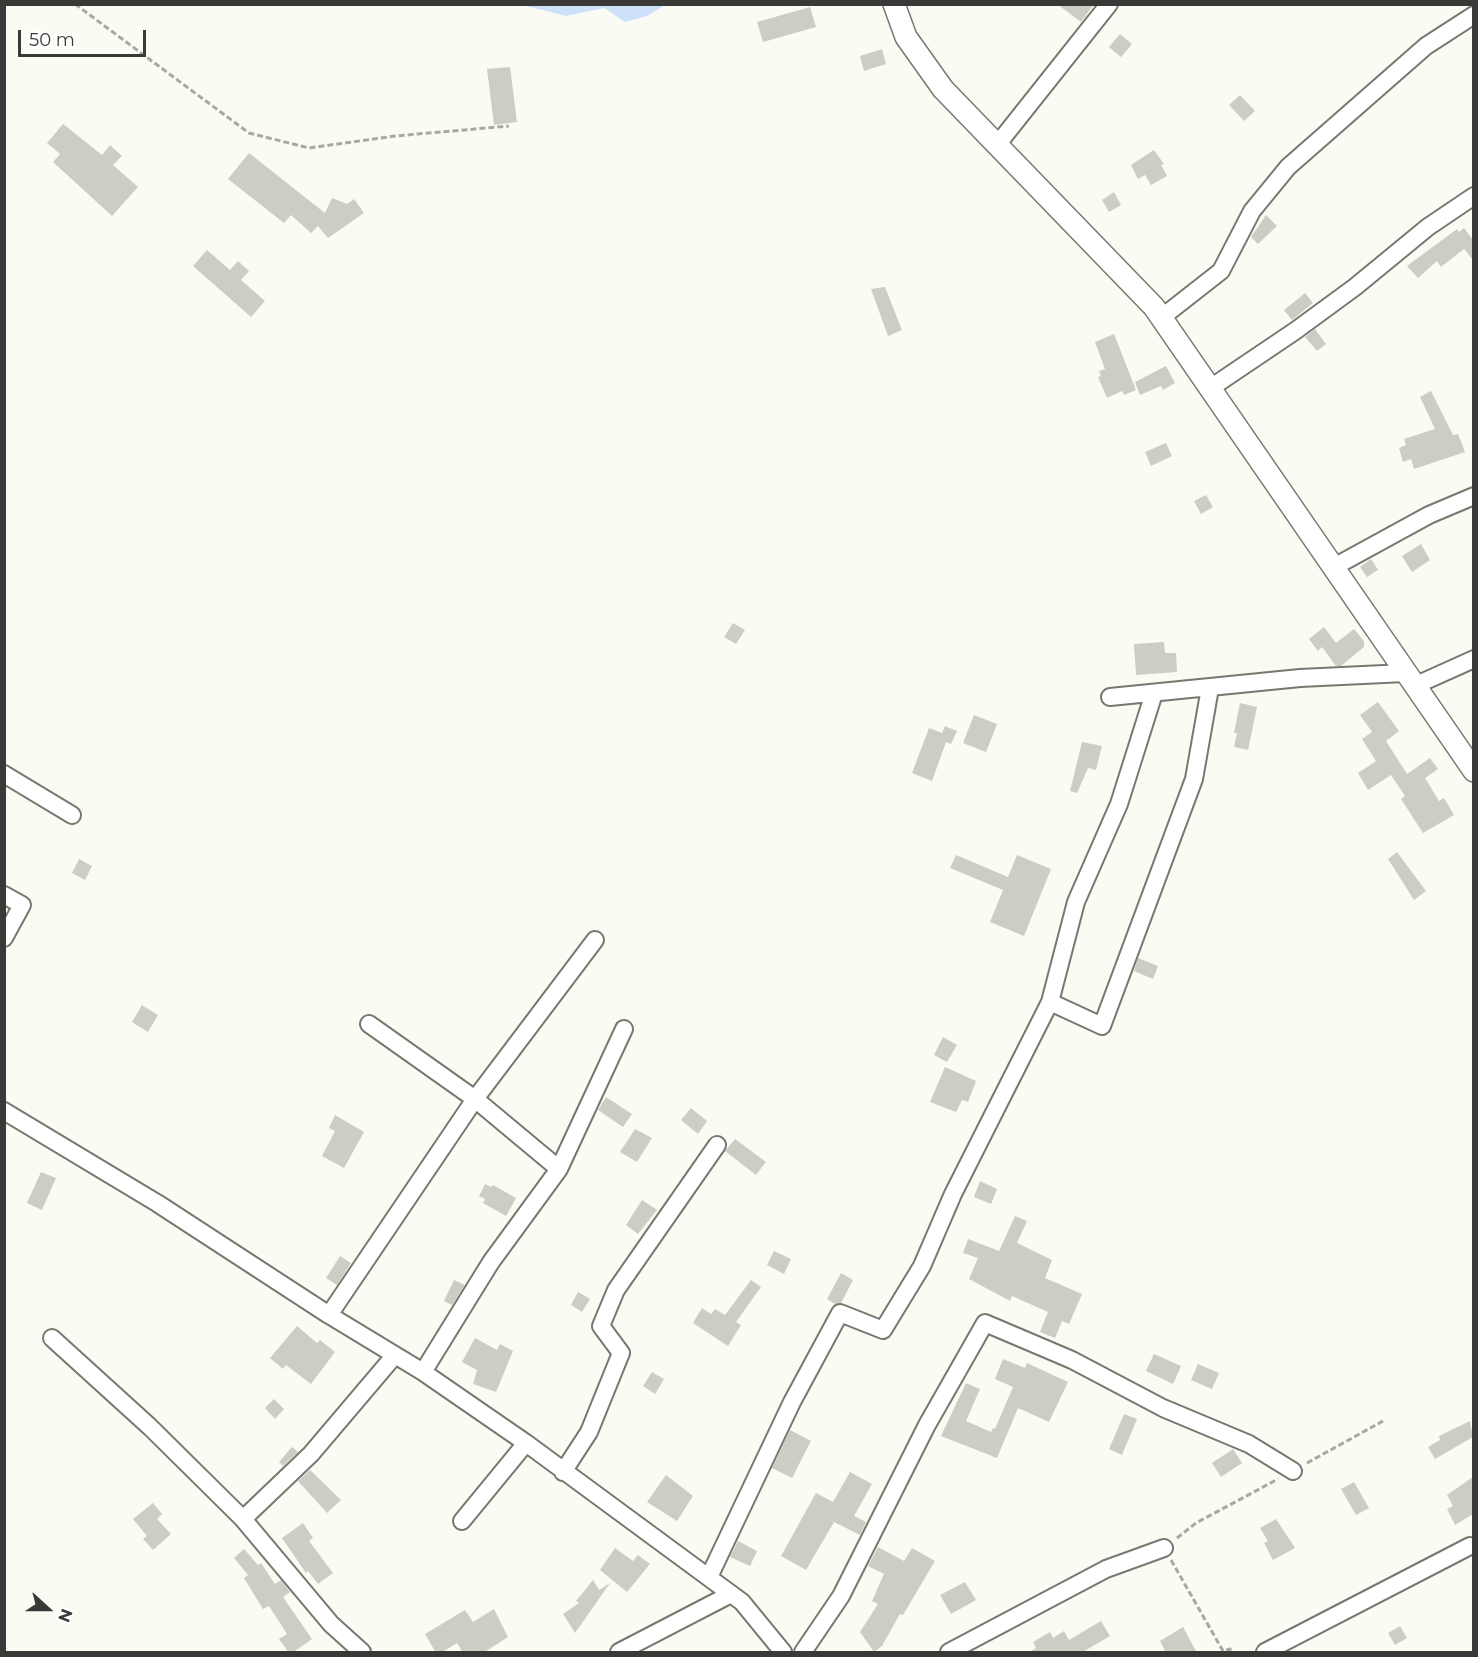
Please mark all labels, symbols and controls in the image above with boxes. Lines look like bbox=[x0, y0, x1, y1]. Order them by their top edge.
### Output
scale bar bbox=[21, 18, 148, 56]
text: 50 m bbox=[29, 29, 75, 51]
north arrow bbox=[18, 1579, 78, 1639]
text: N bbox=[54, 1606, 76, 1625]

